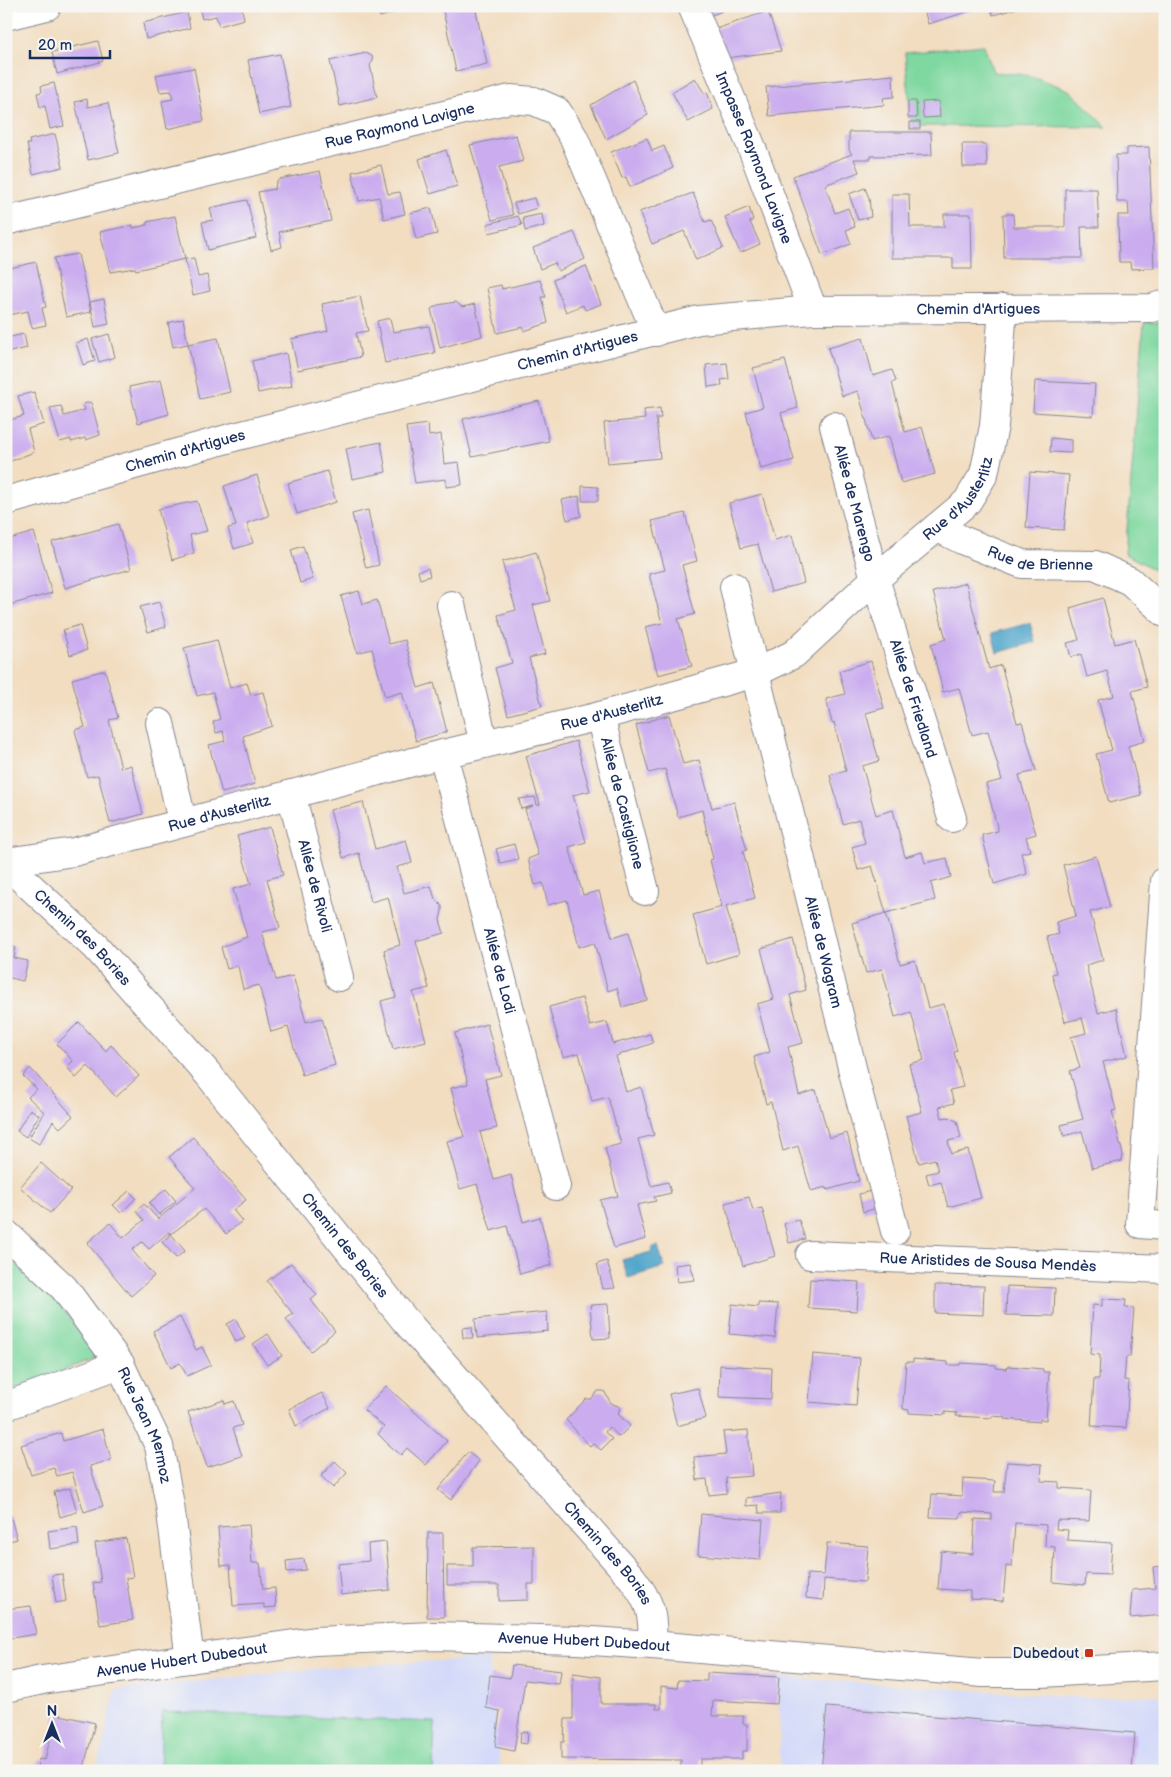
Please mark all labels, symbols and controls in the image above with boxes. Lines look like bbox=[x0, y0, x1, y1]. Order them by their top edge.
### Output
scale bar bbox=[30, 28, 110, 60]
text: 20 m bbox=[38, 36, 72, 55]
street label: Impasse Raymond Lavigne bbox=[711, 69, 797, 247]
street label: Rue Raymond Lavigne bbox=[323, 98, 477, 153]
street label: Chemin d'Artigues bbox=[916, 299, 1041, 319]
street label: Chemin d'Artigues bbox=[515, 326, 640, 375]
street label: Chemin d'Artigues bbox=[123, 425, 248, 477]
street label: Allée de Marengo bbox=[830, 443, 879, 564]
street label: Rue d'Austerlitz bbox=[919, 455, 997, 545]
street label: Rue de Brienne bbox=[985, 542, 1093, 574]
street label: Allée de Friedland bbox=[886, 637, 942, 760]
street label: Rue d'Austerlitz bbox=[558, 689, 665, 735]
street label: Allée de Castiglione bbox=[596, 735, 649, 871]
street label: Rue d'Austerlitz bbox=[166, 791, 273, 836]
street label: Allée de Rivoli bbox=[294, 837, 336, 934]
street label: Chemin des Bories bbox=[30, 885, 135, 990]
street label: Allée de Wagram bbox=[801, 894, 847, 1010]
street label: Allée de Lodi bbox=[479, 926, 520, 1016]
street label: Chemin des Bories bbox=[297, 1189, 393, 1302]
street label: Rue Aristides de Sousa Mendès bbox=[879, 1248, 1097, 1276]
street label: Rue Jean Mermoz bbox=[113, 1364, 175, 1485]
street label: Chemin des Bories bbox=[559, 1497, 657, 1608]
street label: Avenue Hubert Dubedout bbox=[498, 1628, 671, 1656]
street label: Avenue Hubert Dubedout bbox=[95, 1638, 269, 1682]
place label: Dubedout bbox=[1012, 1644, 1079, 1663]
marker: Dubedout bbox=[1083, 1647, 1095, 1659]
north arrow bbox=[28, 1700, 78, 1750]
text: N bbox=[47, 1703, 57, 1720]

